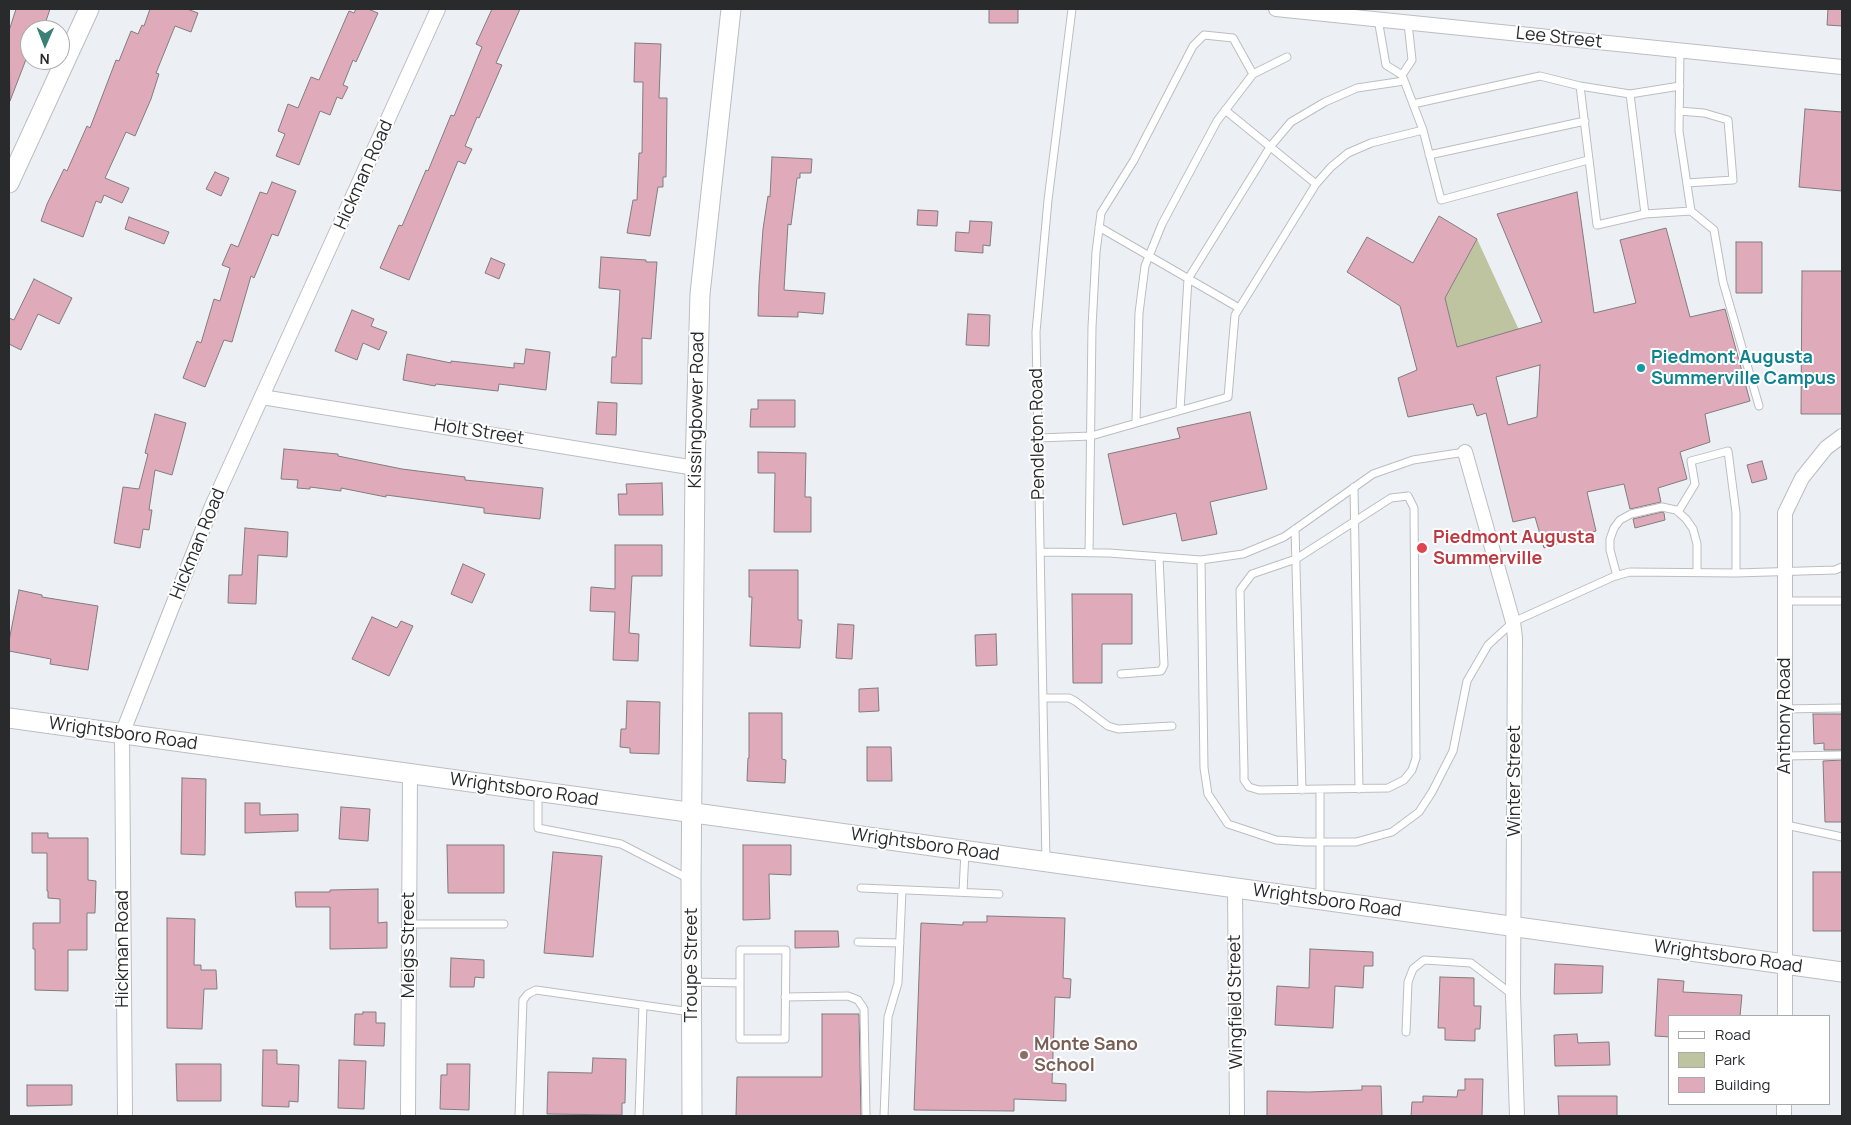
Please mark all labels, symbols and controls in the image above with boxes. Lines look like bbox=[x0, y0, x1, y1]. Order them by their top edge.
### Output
north arrow bbox=[20, 20, 70, 70]
street label: Lee Street bbox=[1515, 23, 1603, 53]
text: N bbox=[40, 50, 50, 69]
street label: Hickman Road bbox=[330, 117, 398, 233]
street label: Kissingbower Road bbox=[685, 331, 709, 489]
place label: Piedmont Augusta Summerville Campus bbox=[1651, 347, 1836, 389]
marker: Piedmont Augusta Summerville Campus bbox=[1635, 362, 1647, 374]
street label: Pendleton Road bbox=[1026, 368, 1050, 500]
street label: Holt Street bbox=[432, 414, 526, 450]
street label: Hickman Road bbox=[166, 485, 230, 603]
place label: Piedmont Augusta Summerville bbox=[1433, 527, 1595, 570]
marker: Piedmont Augusta Summerville bbox=[1415, 541, 1429, 555]
street label: Anthony Road bbox=[1774, 658, 1796, 774]
street label: Wrightsboro Road bbox=[47, 713, 199, 755]
street label: Winter Street bbox=[1504, 725, 1526, 837]
street label: Wrightsboro Road bbox=[448, 769, 600, 811]
street label: Wrightsboro Road bbox=[849, 824, 1001, 866]
street label: Wrightsboro Road bbox=[1251, 880, 1403, 922]
street label: Hickman Road bbox=[112, 890, 134, 1008]
street label: Meigs Street bbox=[398, 892, 420, 998]
street label: Troupe Street bbox=[681, 907, 703, 1023]
street label: Wingfield Street bbox=[1224, 934, 1248, 1070]
street label: Wrightsboro Road bbox=[1652, 936, 1804, 978]
legend bbox=[1668, 1015, 1831, 1105]
text: Road bbox=[1715, 1024, 1751, 1045]
place label: Monte Sano School bbox=[1034, 1034, 1138, 1076]
marker: Monte Sano School bbox=[1018, 1049, 1030, 1061]
text: Park bbox=[1715, 1049, 1745, 1070]
text: Building bbox=[1715, 1074, 1770, 1095]

